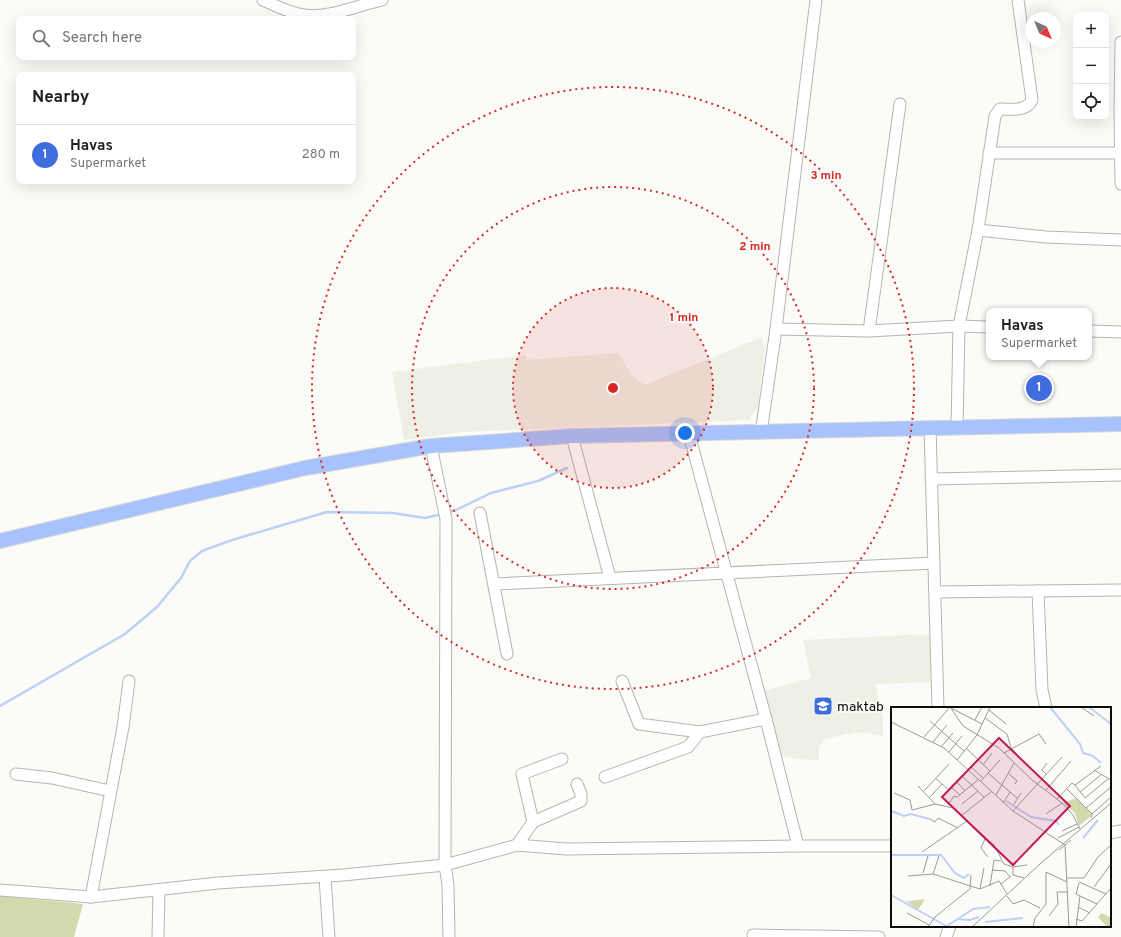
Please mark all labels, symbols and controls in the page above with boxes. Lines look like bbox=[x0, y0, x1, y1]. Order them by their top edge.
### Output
north arrow bbox=[1025, 12, 1061, 48]
map controls bbox=[1073, 12, 1109, 120]
button: + bbox=[1073, 12, 1109, 48]
search box bbox=[16, 16, 356, 60]
icon: search bbox=[30, 27, 52, 49]
text: Search here bbox=[62, 29, 142, 48]
button: − bbox=[1073, 48, 1109, 84]
button: locate bbox=[1073, 84, 1109, 120]
text: Nearby bbox=[32, 87, 89, 109]
text: Havas bbox=[70, 137, 113, 156]
text: 1 bbox=[42, 147, 48, 163]
text: 280 m bbox=[302, 147, 340, 163]
text: Supermarket bbox=[70, 156, 146, 172]
text: 3 min bbox=[810, 168, 842, 184]
text: 2 min bbox=[739, 239, 771, 255]
popup bbox=[986, 308, 1092, 360]
text: 1 min bbox=[670, 310, 698, 326]
text: Havas bbox=[1001, 317, 1044, 336]
text: Supermarket bbox=[1001, 336, 1077, 352]
pin: 1 bbox=[1026, 373, 1052, 403]
centre of rings bbox=[606, 381, 620, 395]
your location bbox=[675, 423, 695, 443]
school or university icon: maktab bbox=[812, 695, 834, 717]
place label: maktab bbox=[837, 699, 884, 716]
inset map bbox=[891, 707, 1111, 927]

